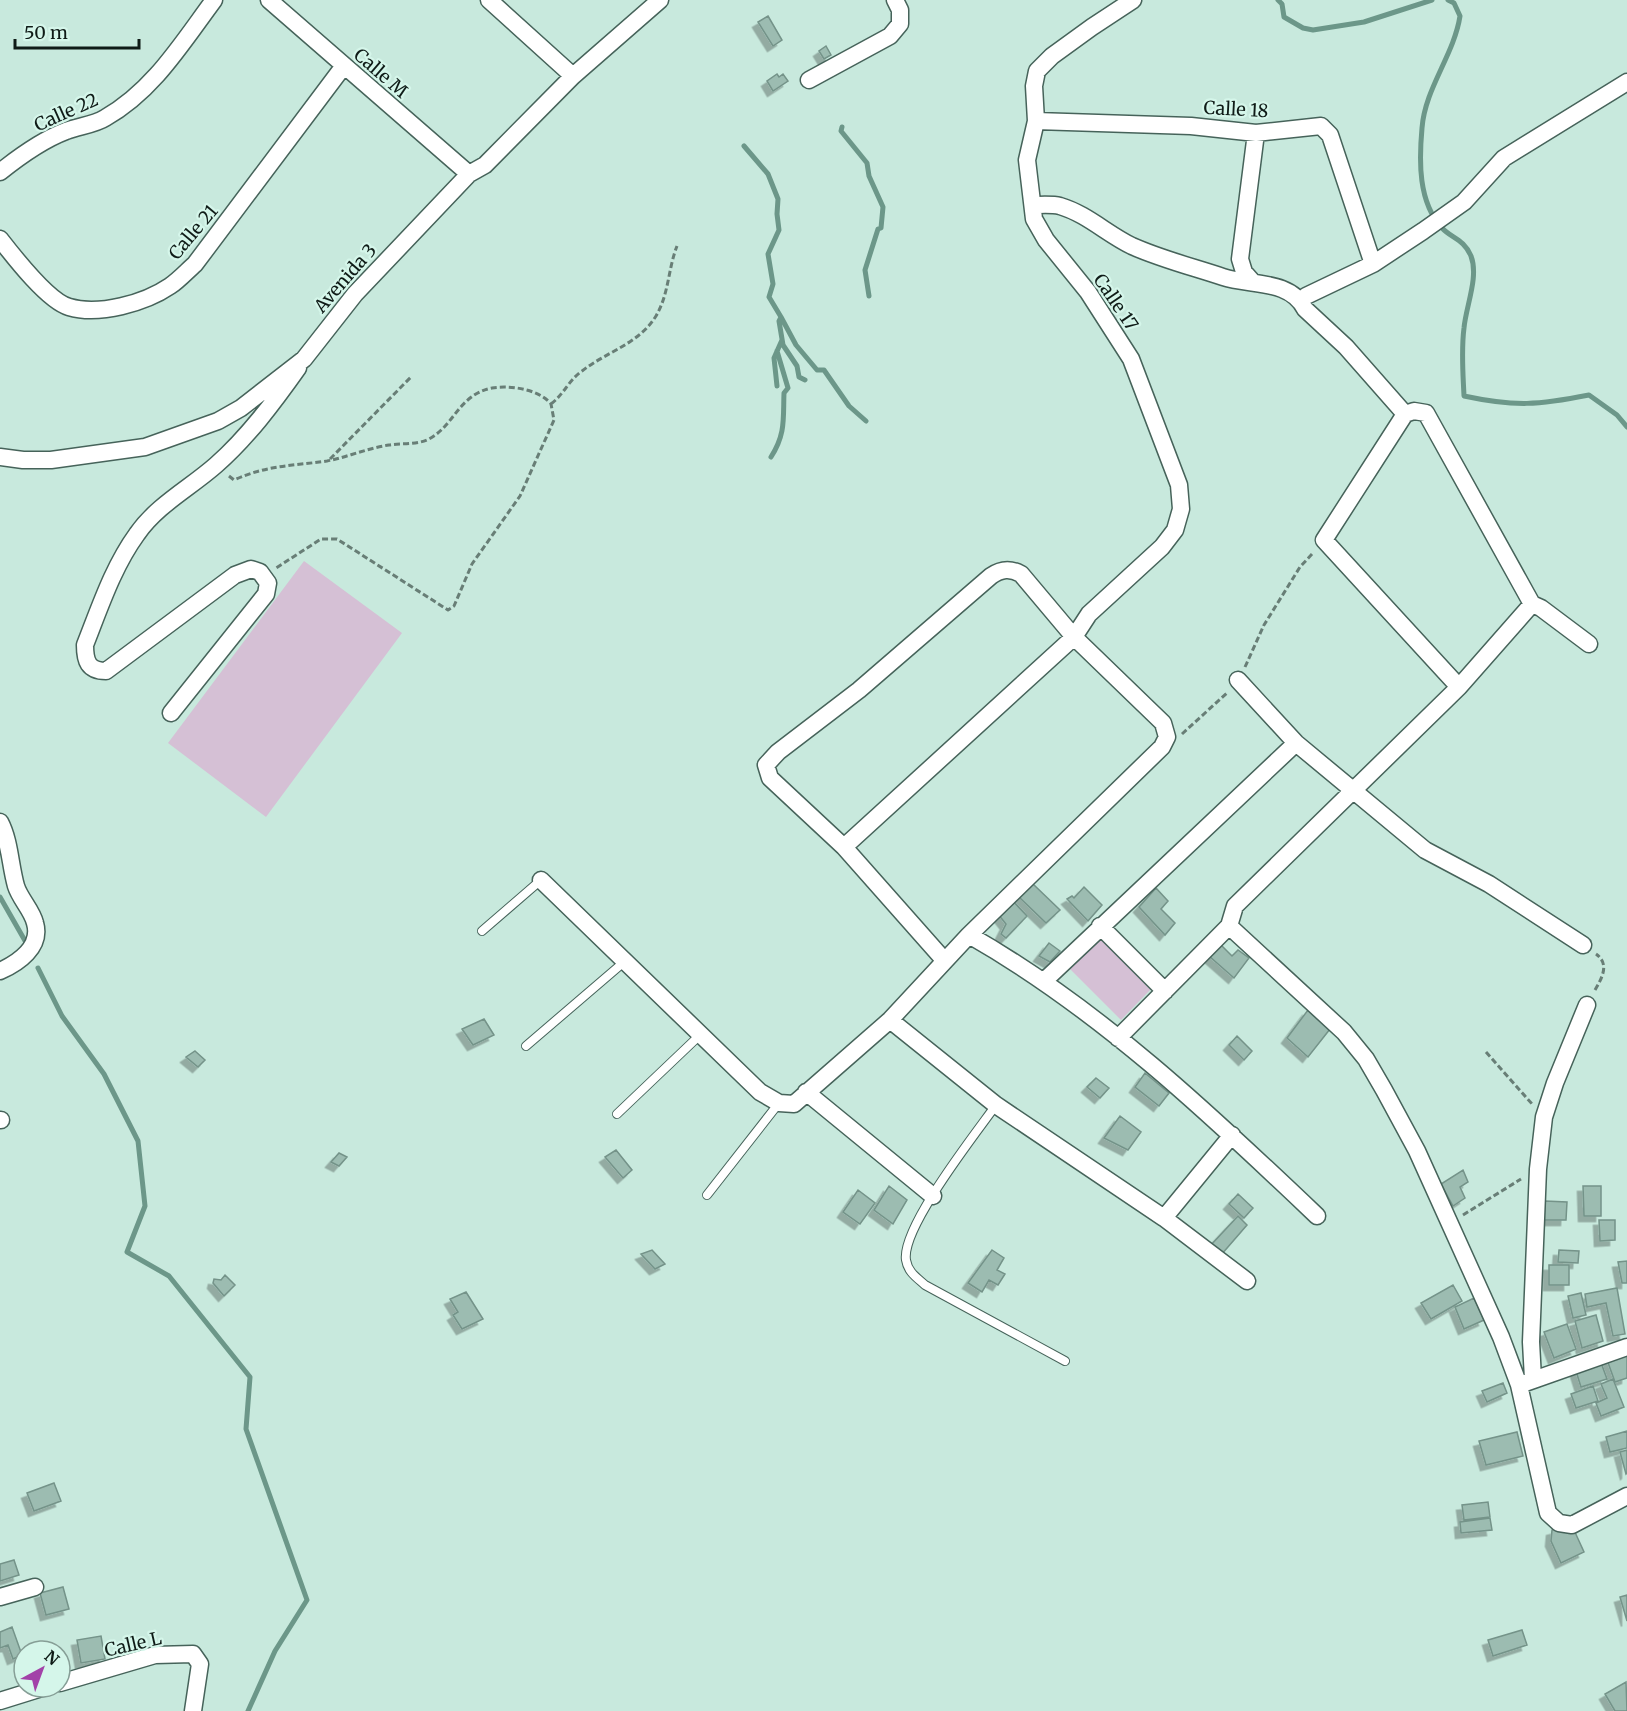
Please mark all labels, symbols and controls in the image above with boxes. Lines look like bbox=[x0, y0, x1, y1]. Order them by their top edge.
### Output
scale bar bbox=[15, 12, 140, 50]
text: 50 m bbox=[24, 21, 68, 44]
street label: Calle M bbox=[349, 43, 413, 103]
street label: Calle 22 bbox=[30, 88, 102, 136]
street label: Calle 18 bbox=[1203, 96, 1269, 122]
street label: Calle 21 bbox=[163, 200, 223, 264]
street label: Avenida 3 bbox=[308, 239, 381, 318]
street label: Calle 17 bbox=[1089, 269, 1143, 335]
street label: Calle L bbox=[102, 1626, 164, 1662]
north arrow bbox=[12, 1639, 72, 1699]
text: N bbox=[41, 1646, 63, 1670]

